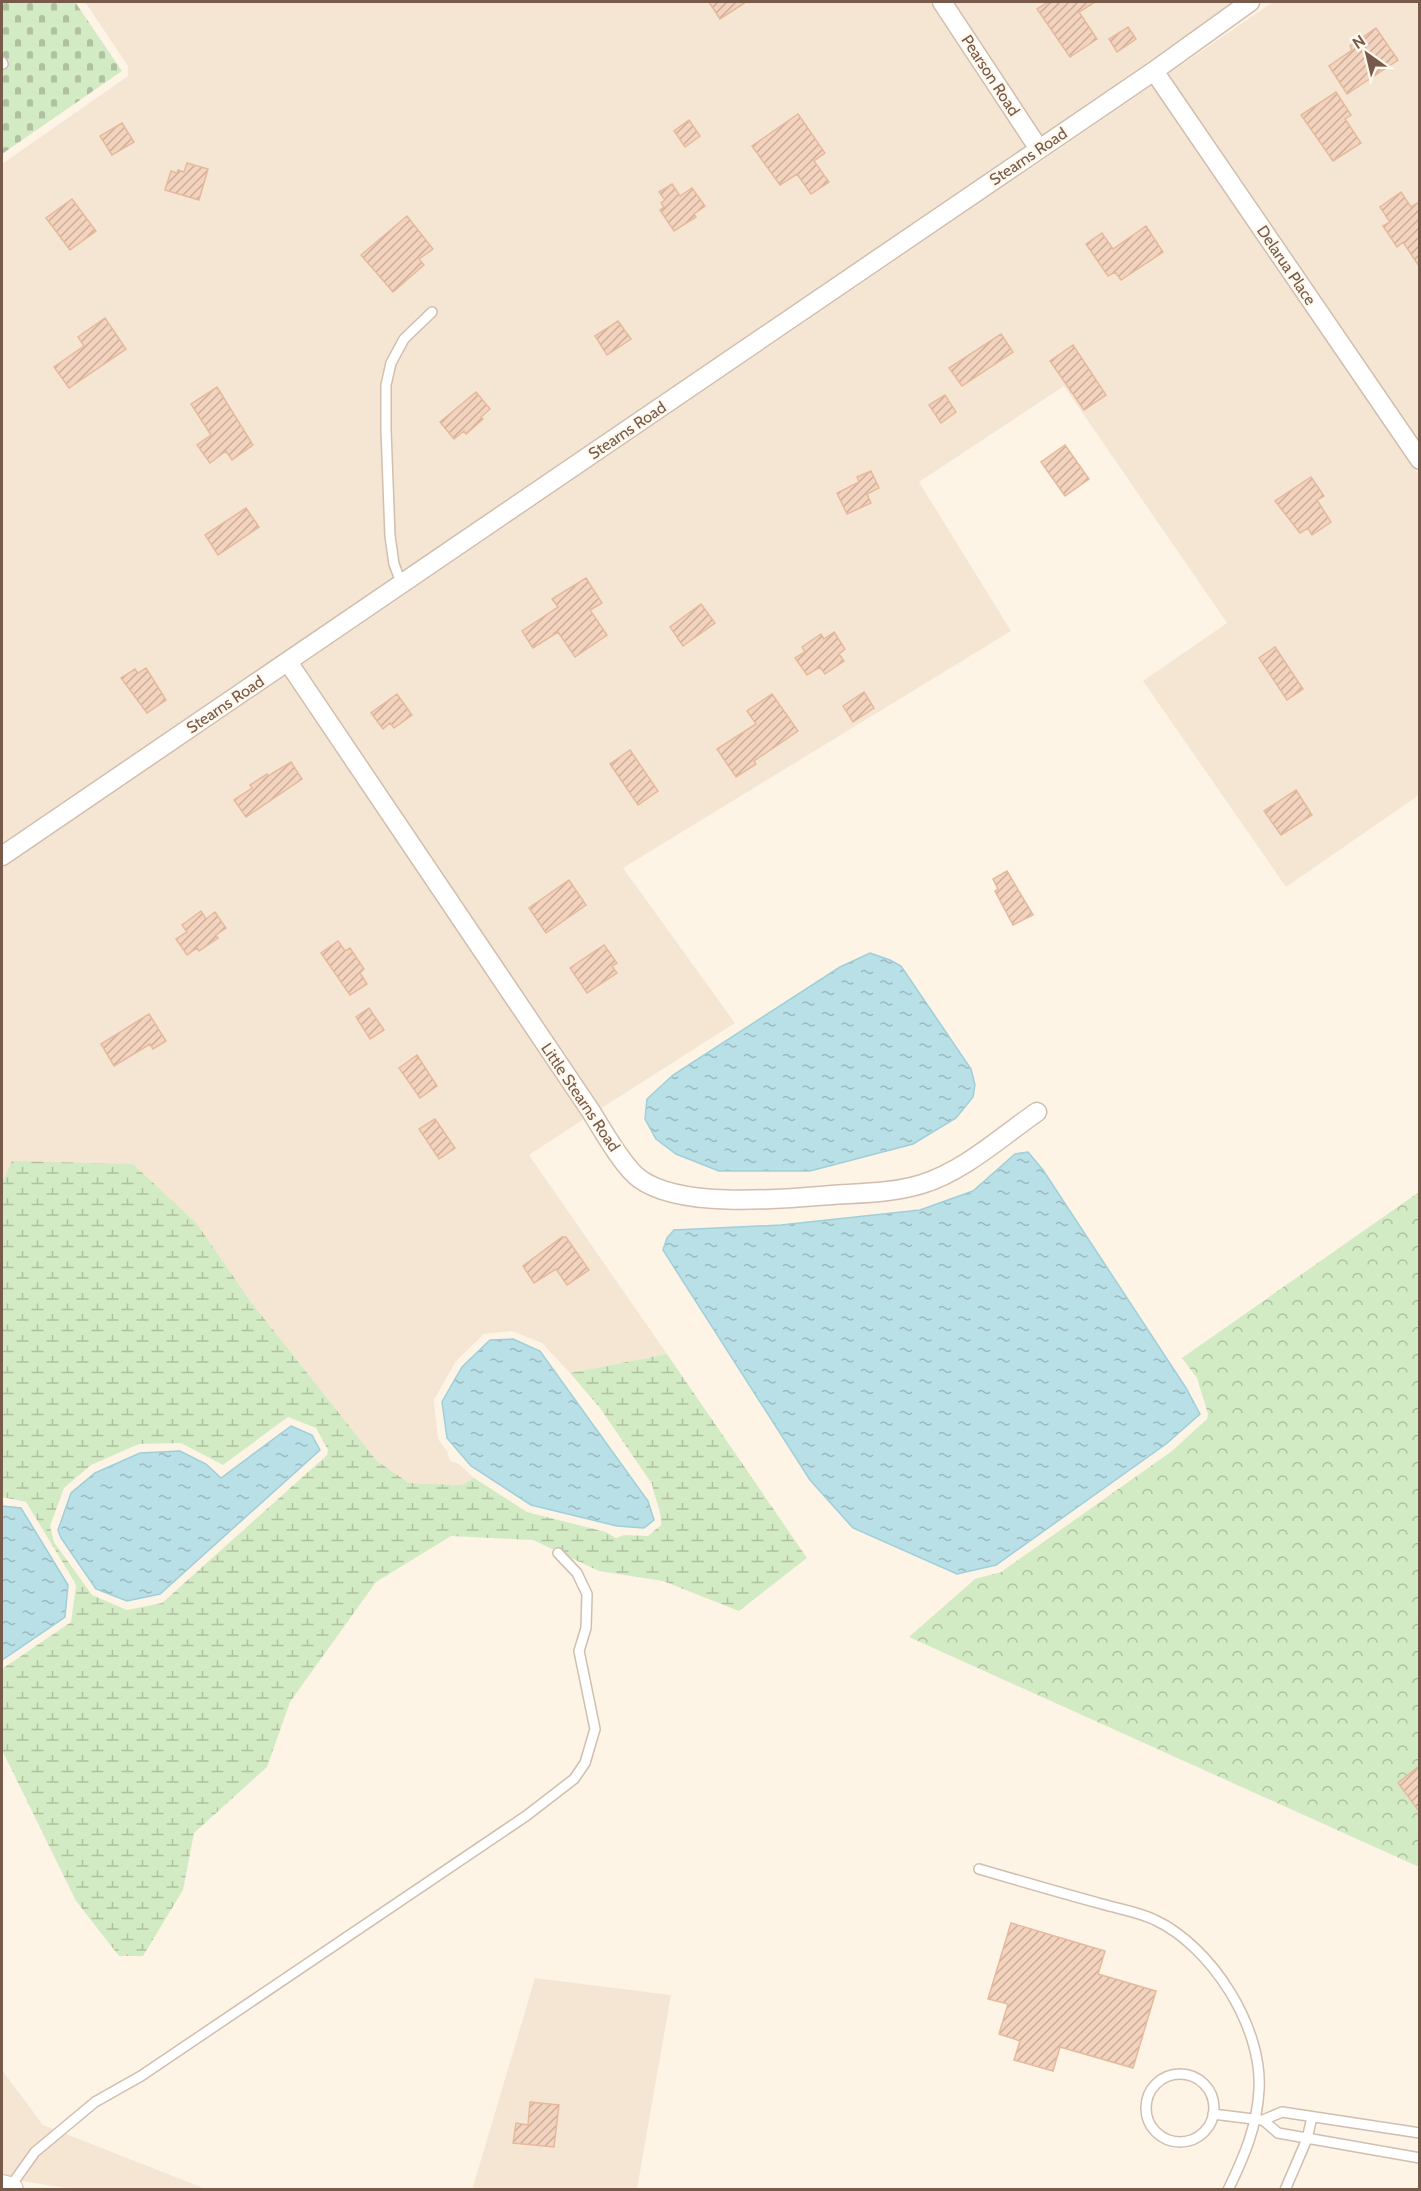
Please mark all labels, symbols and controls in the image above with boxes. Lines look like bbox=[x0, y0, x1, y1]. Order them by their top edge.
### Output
north arrow bbox=[1337, 24, 1397, 84]
street label: Pearson Road bbox=[957, 31, 1024, 119]
text: N bbox=[1349, 31, 1369, 53]
street label: Stearns Road bbox=[986, 124, 1071, 189]
street label: Delarua Place bbox=[1253, 222, 1320, 309]
street label: Stearns Road bbox=[585, 398, 670, 463]
street label: Stearns Road bbox=[183, 672, 268, 737]
street label: Little Stearns Road bbox=[537, 1039, 624, 1155]

